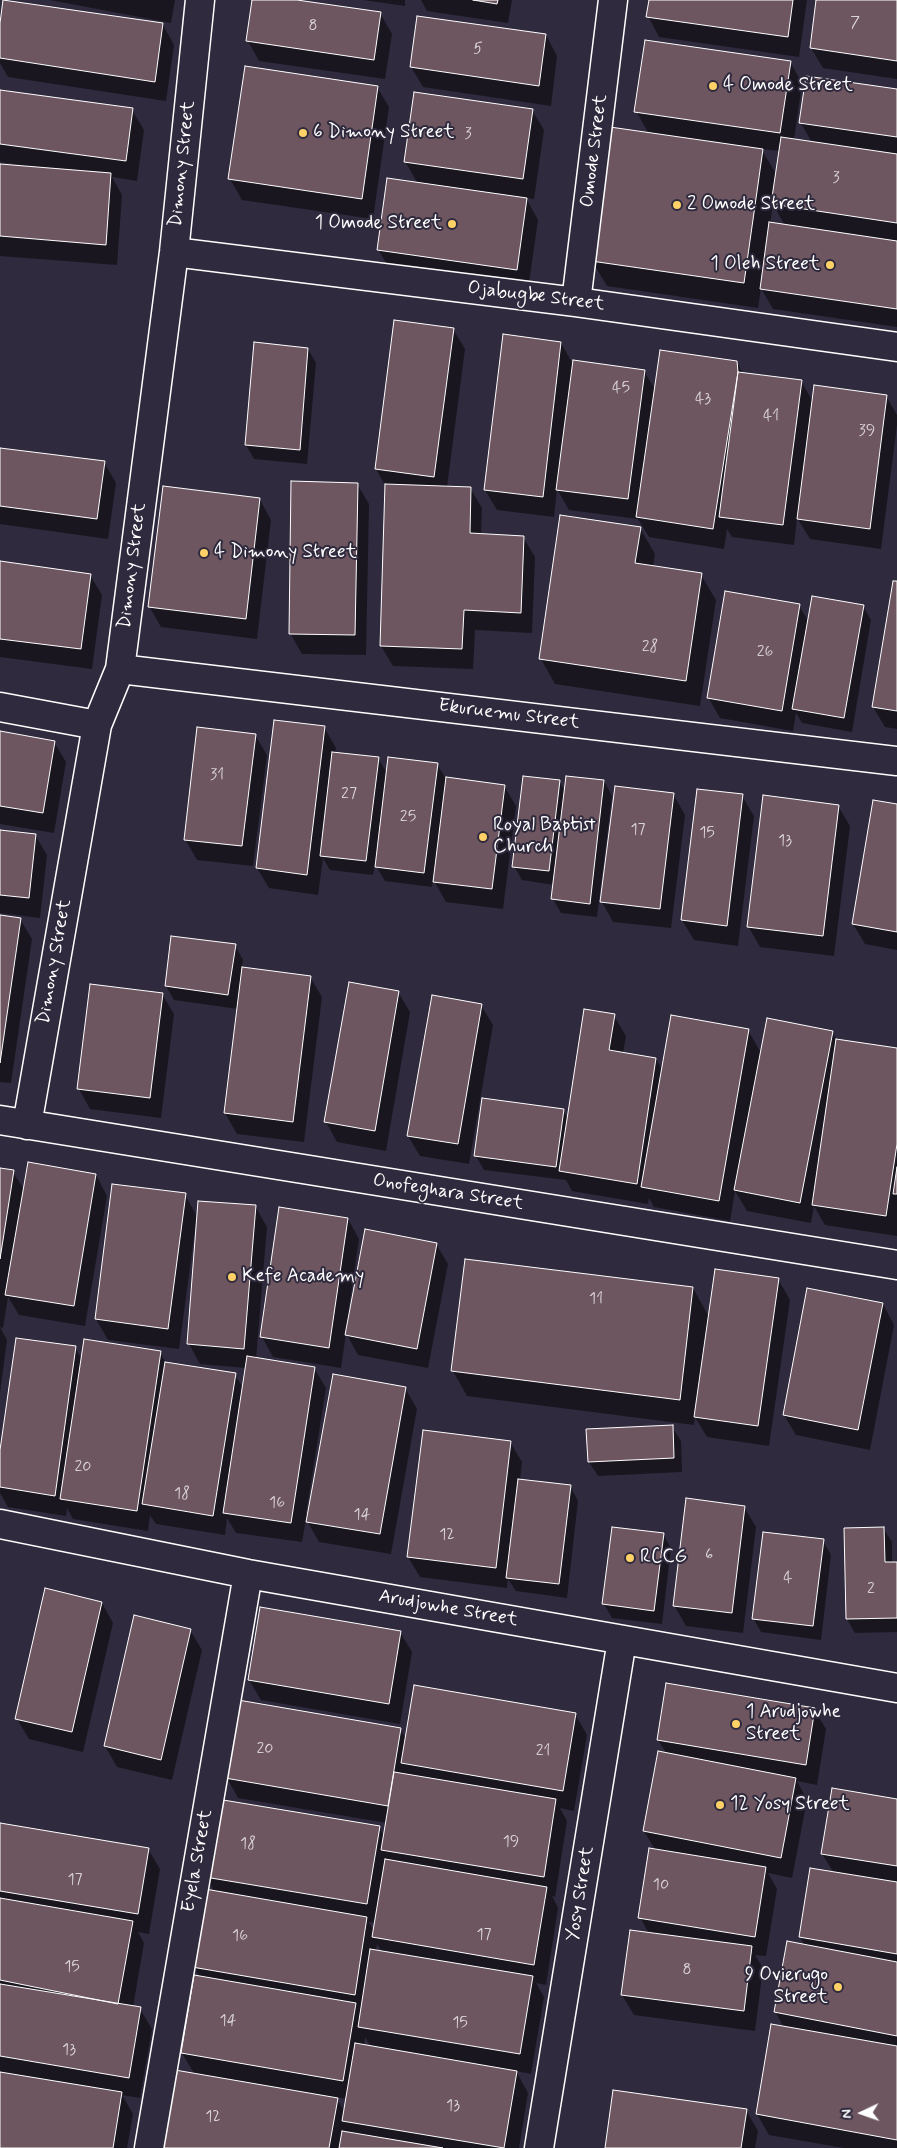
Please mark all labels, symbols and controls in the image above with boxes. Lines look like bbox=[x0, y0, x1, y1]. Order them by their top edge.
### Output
house number: 7 bbox=[850, 14, 860, 34]
house number: 8 bbox=[308, 17, 318, 37]
house number: 5 bbox=[473, 40, 483, 60]
place label: 4 Omode Street bbox=[723, 75, 853, 97]
marker: 4 Omode Street bbox=[707, 80, 719, 92]
street label: Omode Street bbox=[577, 93, 613, 209]
street label: Dimony Street bbox=[165, 100, 201, 228]
place label: 6 Dimony Street bbox=[313, 122, 455, 144]
house number: 3 bbox=[464, 125, 472, 145]
marker: 6 Dimony Street bbox=[297, 127, 309, 139]
house number: 3 bbox=[832, 169, 840, 189]
place label: 2 Omode Street bbox=[687, 194, 815, 216]
marker: 2 Omode Street bbox=[671, 199, 683, 211]
place label: 1 Omode Street bbox=[315, 213, 442, 235]
marker: 1 Omode Street bbox=[446, 218, 458, 230]
place label: 1 Oleh Street bbox=[710, 254, 820, 276]
marker: 1 Oleh Street bbox=[824, 259, 836, 271]
street label: Ojabugbe Street bbox=[466, 277, 606, 317]
house number: 45 bbox=[612, 379, 630, 399]
house number: 43 bbox=[695, 390, 711, 410]
house number: 41 bbox=[763, 407, 779, 427]
house number: 39 bbox=[859, 422, 875, 442]
street label: Dimony Street bbox=[114, 502, 152, 630]
place label: 4 Dimony Street bbox=[214, 542, 357, 564]
marker: 4 Dimony Street bbox=[198, 547, 210, 559]
house number: 28 bbox=[642, 638, 658, 658]
house number: 26 bbox=[757, 643, 773, 663]
street label: Ekuruemu Street bbox=[437, 695, 581, 735]
house number: 31 bbox=[210, 766, 224, 786]
house number: 27 bbox=[341, 785, 357, 805]
house number: 25 bbox=[400, 808, 416, 828]
place label: Royal Baptist Church bbox=[493, 815, 596, 859]
house number: 17 bbox=[630, 821, 646, 841]
house number: 15 bbox=[699, 824, 715, 844]
marker: Royal Baptist Church bbox=[477, 831, 489, 843]
house number: 13 bbox=[778, 832, 792, 852]
street label: Dimony Street bbox=[33, 898, 77, 1026]
street label: Onofeghara Street bbox=[371, 1170, 525, 1216]
place label: Kefe Academy bbox=[242, 1266, 364, 1288]
marker: Kefe Academy bbox=[226, 1271, 238, 1283]
house number: 11 bbox=[589, 1290, 603, 1310]
house number: 20 bbox=[75, 1458, 91, 1478]
house number: 18 bbox=[174, 1485, 190, 1505]
house number: 16 bbox=[269, 1494, 285, 1514]
house number: 14 bbox=[354, 1506, 370, 1526]
house number: 12 bbox=[439, 1526, 455, 1546]
house number: 6 bbox=[705, 1546, 713, 1566]
place label: RCCG bbox=[640, 1547, 687, 1569]
marker: RCCG bbox=[624, 1552, 636, 1564]
house number: 4 bbox=[783, 1569, 793, 1589]
house number: 2 bbox=[867, 1580, 875, 1600]
street label: Arudjowhe Street bbox=[377, 1586, 519, 1632]
place label: 1 Arudjowhe Street bbox=[746, 1702, 841, 1746]
marker: 1 Arudjowhe Street bbox=[730, 1718, 742, 1730]
house number: 20 bbox=[257, 1740, 273, 1760]
house number: 21 bbox=[536, 1742, 550, 1762]
place label: 12 Yosy Street bbox=[730, 1794, 850, 1816]
marker: 12 Yosy Street bbox=[714, 1799, 726, 1811]
street label: Eyela Street bbox=[178, 1808, 218, 1914]
house number: 19 bbox=[503, 1833, 519, 1853]
house number: 18 bbox=[240, 1835, 256, 1855]
street label: Yosy Street bbox=[562, 1845, 600, 1943]
house number: 17 bbox=[67, 1871, 83, 1891]
house number: 10 bbox=[653, 1876, 669, 1896]
house number: 17 bbox=[476, 1926, 492, 1946]
house number: 16 bbox=[232, 1927, 248, 1947]
house number: 15 bbox=[64, 1958, 80, 1978]
house number: 8 bbox=[682, 1961, 692, 1981]
place label: 9 Ovierugo Street bbox=[745, 1965, 828, 2009]
marker: 9 Ovierugo Street bbox=[832, 1981, 844, 1993]
house number: 14 bbox=[220, 2012, 236, 2032]
house number: 15 bbox=[452, 2014, 468, 2034]
house number: 13 bbox=[62, 2041, 76, 2061]
north arrow bbox=[837, 2088, 887, 2138]
house number: 13 bbox=[446, 2097, 460, 2117]
house number: 12 bbox=[205, 2108, 221, 2128]
text: N bbox=[838, 2109, 856, 2119]

